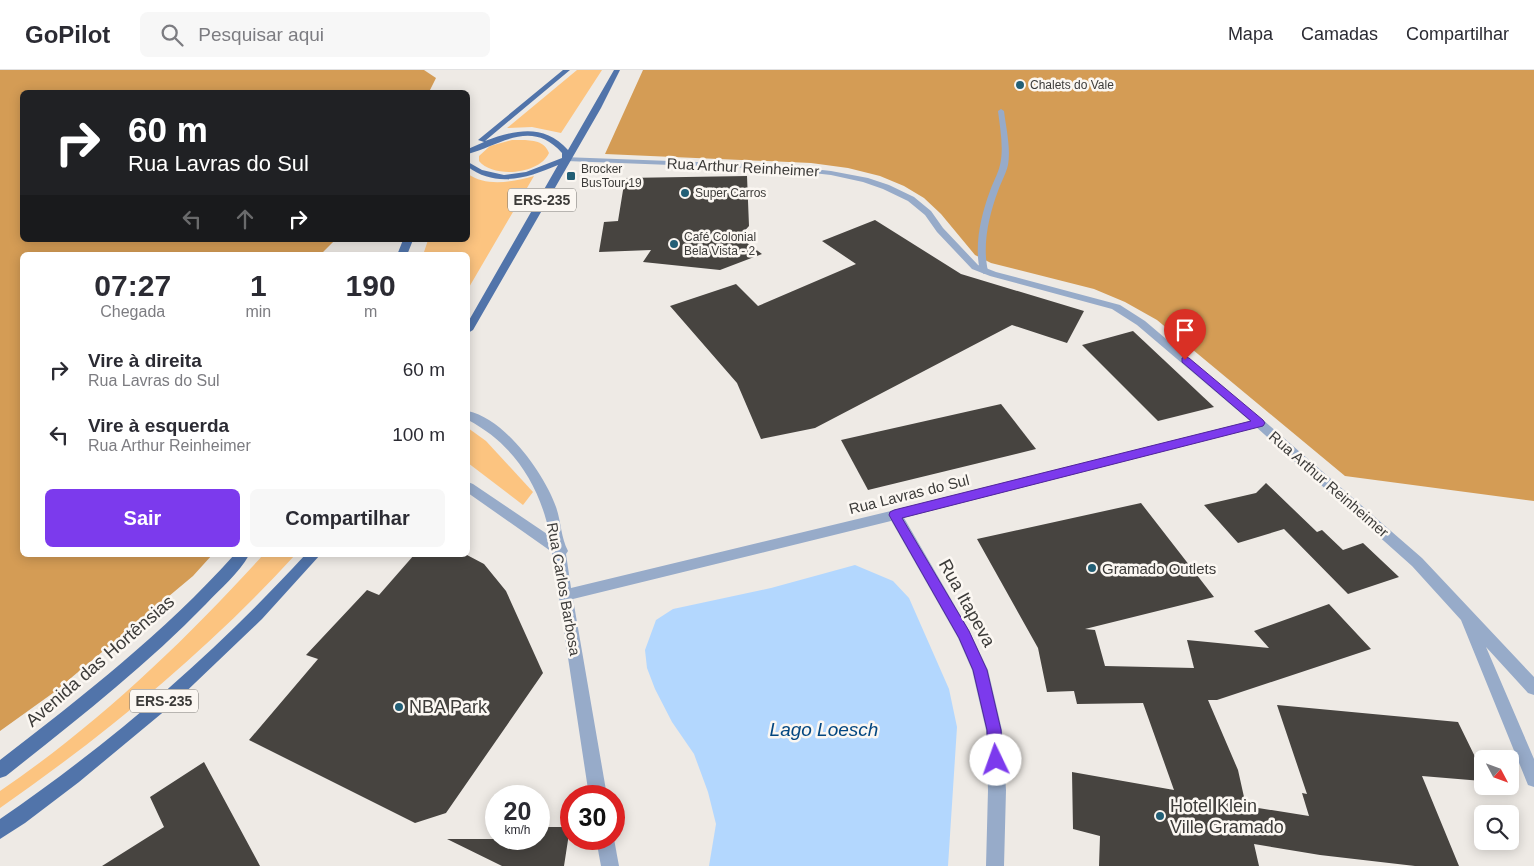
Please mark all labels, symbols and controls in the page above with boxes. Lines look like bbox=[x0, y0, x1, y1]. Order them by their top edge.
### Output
search box bbox=[140, 12, 490, 57]
text: GoPilot bbox=[25, 21, 110, 48]
icon: search bbox=[158, 21, 186, 49]
text: Pesquisar aqui bbox=[198, 24, 324, 45]
text: Mapa bbox=[1228, 24, 1273, 44]
text: Camadas bbox=[1301, 24, 1378, 44]
text: Compartilhar bbox=[1406, 24, 1509, 44]
place label: Chalets do Vale bbox=[1030, 78, 1114, 92]
marker: Chalets do Vale bbox=[1014, 79, 1026, 91]
icon: right bbox=[45, 110, 110, 175]
text: 60 m bbox=[128, 110, 208, 149]
text: Rua Lavras do Sul bbox=[128, 151, 309, 176]
street label: Rua Arthur Reinheimer bbox=[666, 155, 820, 179]
place label: Brocker BusTour 19 bbox=[581, 162, 642, 190]
marker: Brocker BusTour 19 bbox=[565, 170, 577, 182]
place label: Super Carros bbox=[695, 186, 766, 200]
marker: Super Carros bbox=[679, 187, 691, 199]
road number: ERS-235 bbox=[508, 188, 576, 212]
icon: left bbox=[178, 205, 206, 233]
icon: ahead bbox=[231, 205, 259, 233]
icon: right bbox=[284, 205, 312, 233]
place label: Café Colonial Bela Vista - 2 bbox=[684, 230, 756, 258]
marker: Café Colonial Bela Vista - 2 bbox=[668, 238, 680, 250]
text: 07:27 bbox=[94, 269, 171, 302]
text: 1 bbox=[250, 269, 267, 302]
text: 190 bbox=[346, 269, 396, 302]
text: Chegada bbox=[100, 303, 165, 320]
text: min bbox=[245, 303, 271, 320]
text: m bbox=[364, 303, 377, 320]
pin bbox=[1164, 309, 1206, 360]
icon: arrive bbox=[1171, 316, 1199, 344]
text: Vire à direita bbox=[88, 350, 202, 371]
icon: right bbox=[45, 356, 73, 384]
text: 60 m bbox=[403, 359, 445, 380]
text: Rua Lavras do Sul bbox=[88, 372, 220, 389]
text: Vire à esquerda bbox=[88, 415, 229, 436]
icon: left bbox=[45, 421, 73, 449]
text: 100 m bbox=[392, 424, 445, 445]
street label: Rua Arthur Reinheimer bbox=[1266, 428, 1392, 540]
text: Rua Arthur Reinheimer bbox=[88, 437, 251, 454]
street label: Rua Lavras do Sul bbox=[847, 471, 971, 517]
button: Sair bbox=[45, 489, 240, 547]
button: Compartilhar bbox=[250, 489, 445, 547]
street label: Rua Carlos Barbosa bbox=[544, 521, 584, 658]
street label: Rua Itapeva bbox=[935, 556, 1000, 651]
place label: Gramado Outlets bbox=[1102, 560, 1216, 577]
marker: Gramado Outlets bbox=[1086, 562, 1098, 574]
street label: Avenida das Hortênsias bbox=[22, 591, 178, 731]
road number: ERS-235 bbox=[130, 690, 198, 712]
place label: NBA Park bbox=[409, 697, 488, 717]
marker: NBA Park bbox=[393, 701, 405, 713]
water label: Lago Loesch bbox=[770, 719, 878, 740]
position arrow bbox=[969, 733, 1021, 785]
north arrow bbox=[1474, 750, 1519, 795]
map controls bbox=[1474, 750, 1519, 850]
speed limit sign: 30 bbox=[560, 785, 625, 850]
place label: Hotel Klein Ville Gramado bbox=[1170, 796, 1284, 837]
text: 20 bbox=[504, 797, 531, 825]
button: search bbox=[1474, 805, 1519, 850]
marker: Hotel Klein Ville Gramado bbox=[1154, 810, 1166, 822]
text: km/h bbox=[504, 823, 531, 837]

